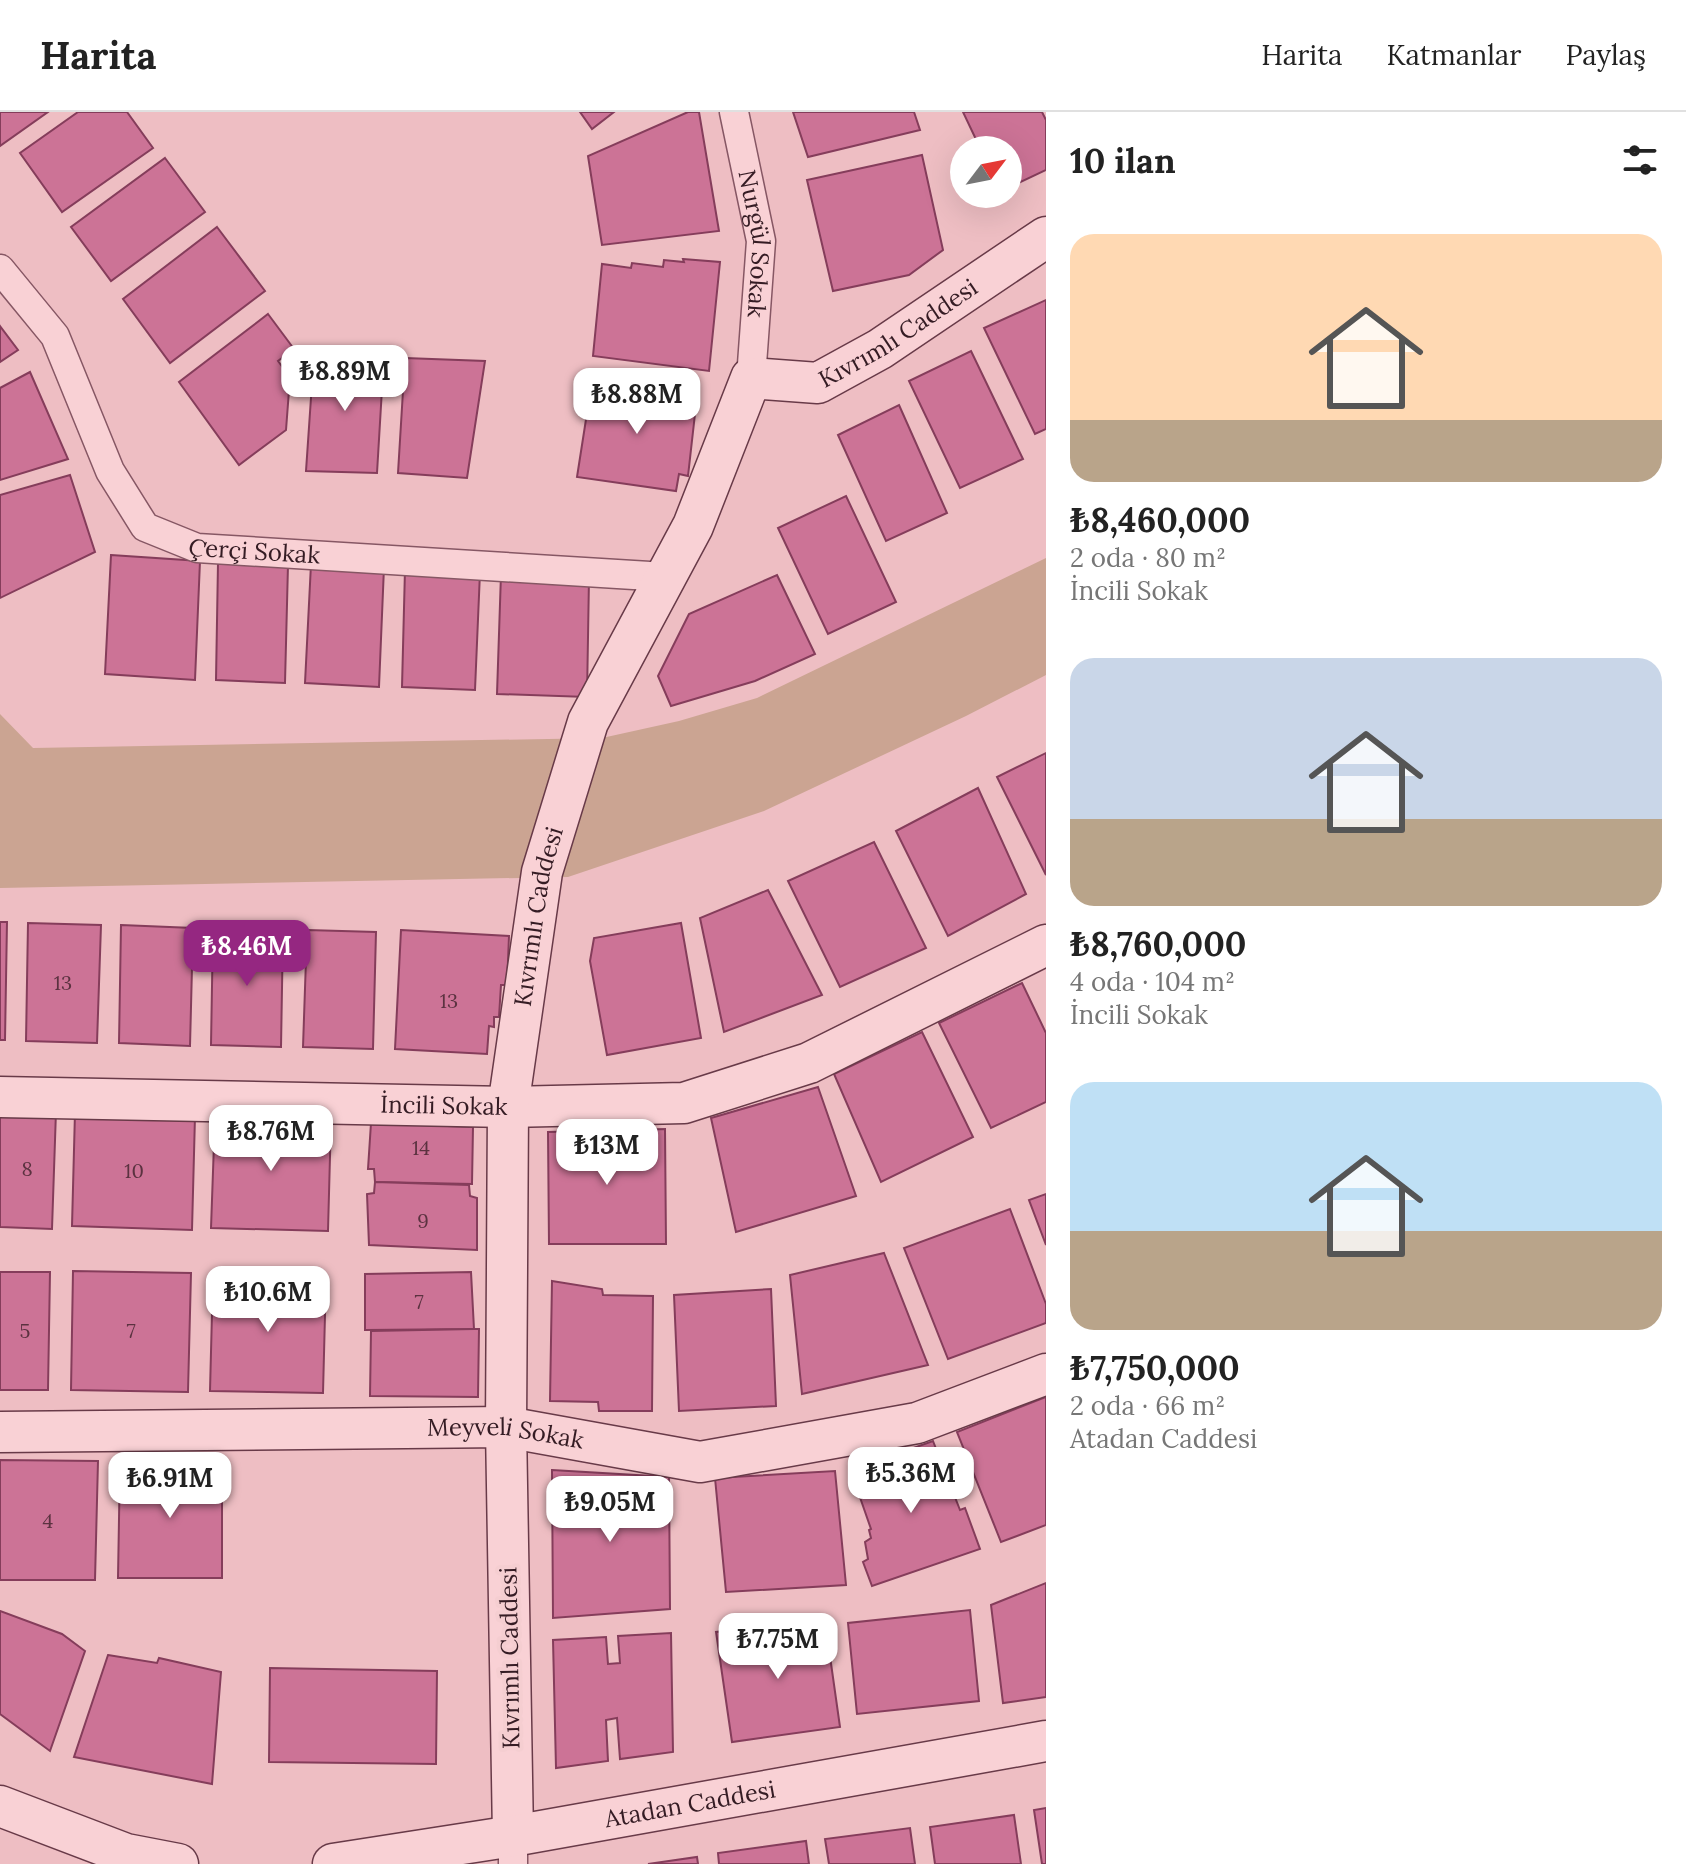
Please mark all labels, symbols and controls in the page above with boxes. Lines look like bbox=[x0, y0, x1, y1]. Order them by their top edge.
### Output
text: Harita bbox=[40, 31, 156, 79]
text: Harita bbox=[1261, 37, 1342, 73]
text: Katmanlar bbox=[1386, 37, 1521, 73]
text: Paylaş bbox=[1565, 37, 1646, 73]
north arrow bbox=[950, 136, 1022, 208]
map controls bbox=[950, 136, 1022, 208]
icon: filters bbox=[1618, 138, 1662, 182]
text: 10 ilan bbox=[1070, 139, 1176, 182]
street label: Nurgül Sokak bbox=[731, 167, 777, 319]
street label: Kıvrımlı Caddesi bbox=[813, 272, 983, 395]
icon: home bbox=[1294, 286, 1438, 430]
pin: ₺8.89M bbox=[280, 345, 410, 413]
text: ₺8.89M bbox=[299, 354, 391, 387]
pin: ₺8.88M bbox=[572, 368, 702, 436]
text: ₺8.88M bbox=[591, 377, 683, 410]
text: ₺8,460,000 bbox=[1070, 498, 1250, 541]
street label: Çerçi Sokak bbox=[184, 530, 321, 571]
text: 2 oda · 80 m² bbox=[1070, 541, 1226, 574]
text: İncili Sokak bbox=[1070, 574, 1208, 607]
icon: home bbox=[1294, 710, 1438, 854]
street label: Kıvrımlı Caddesi bbox=[507, 823, 570, 1008]
pin: ₺8.46M bbox=[182, 920, 312, 988]
text: ₺8,760,000 bbox=[1070, 922, 1247, 965]
text: ₺8.46M bbox=[202, 929, 292, 962]
text: 4 oda · 104 m² bbox=[1070, 965, 1235, 998]
house number: 13 bbox=[54, 970, 72, 995]
house number: 13 bbox=[440, 988, 458, 1013]
text: İncili Sokak bbox=[1070, 998, 1208, 1031]
street label: İncili Sokak bbox=[380, 1088, 508, 1122]
pin: ₺8.76M bbox=[206, 1105, 336, 1173]
text: ₺8.76M bbox=[227, 1114, 315, 1147]
pin: ₺13M bbox=[560, 1119, 654, 1187]
text: ₺13M bbox=[574, 1128, 640, 1161]
icon: home bbox=[1294, 1134, 1438, 1278]
house number: 14 bbox=[412, 1135, 430, 1160]
house number: 8 bbox=[21, 1156, 33, 1181]
house number: 10 bbox=[124, 1158, 144, 1183]
house number: 9 bbox=[417, 1208, 429, 1233]
pin: ₺10.6M bbox=[203, 1266, 333, 1334]
text: ₺10.6M bbox=[224, 1275, 312, 1308]
house number: 7 bbox=[414, 1289, 424, 1314]
house number: 5 bbox=[20, 1318, 30, 1343]
house number: 7 bbox=[126, 1318, 136, 1343]
text: ₺7,750,000 bbox=[1070, 1346, 1240, 1389]
text: 2 oda · 66 m² bbox=[1070, 1389, 1225, 1422]
street label: Meyveli Sokak bbox=[427, 1411, 587, 1456]
text: Atadan Caddesi bbox=[1070, 1422, 1257, 1455]
pin: ₺5.36M bbox=[846, 1447, 976, 1515]
pin: ₺6.91M bbox=[105, 1452, 235, 1520]
text: ₺5.36M bbox=[866, 1456, 956, 1489]
text: ₺6.91M bbox=[126, 1461, 214, 1494]
pin: ₺9.05M bbox=[545, 1476, 675, 1544]
text: ₺9.05M bbox=[564, 1485, 656, 1518]
house number: 4 bbox=[43, 1508, 54, 1533]
street label: Kıvrımlı Caddesi bbox=[492, 1567, 527, 1749]
pin: ₺7.75M bbox=[713, 1613, 843, 1681]
text: ₺7.75M bbox=[737, 1622, 819, 1655]
street label: Atadan Caddesi bbox=[601, 1774, 778, 1835]

